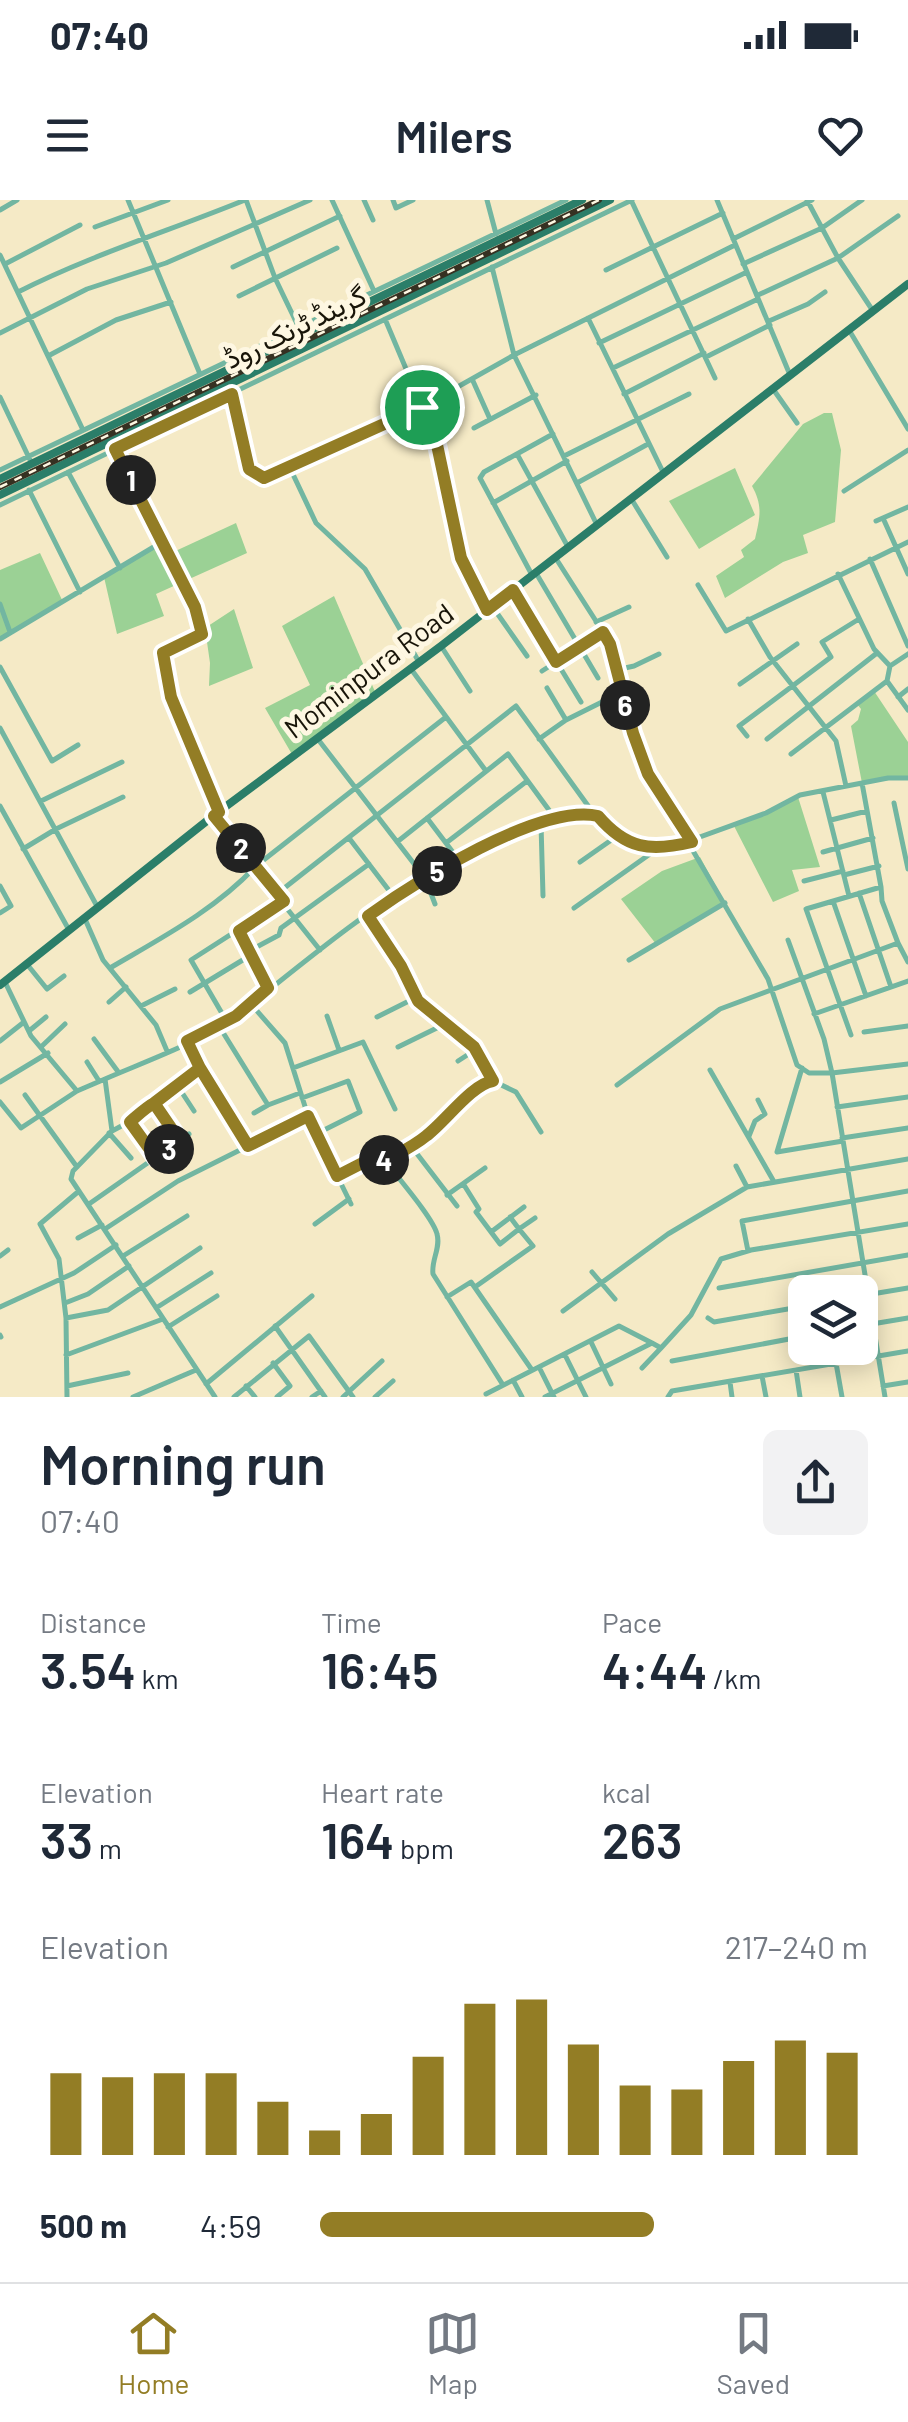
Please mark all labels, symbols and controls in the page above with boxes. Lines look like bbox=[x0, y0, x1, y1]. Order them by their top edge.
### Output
text: 07:40 bbox=[50, 12, 149, 58]
icon: menu bbox=[40, 108, 95, 163]
text: Milers bbox=[395, 108, 513, 162]
icon: heart bbox=[813, 108, 868, 163]
street label: گرینڈ ٹرنک روڈ bbox=[218, 277, 372, 377]
pin bbox=[380, 365, 465, 450]
icon: arrive bbox=[395, 380, 450, 435]
pin: 1 bbox=[106, 455, 156, 505]
text: 1 bbox=[126, 463, 136, 497]
street label: Mominpura Road bbox=[277, 596, 460, 745]
pin: 6 bbox=[600, 680, 650, 730]
text: 6 bbox=[617, 688, 633, 722]
pin: 2 bbox=[216, 823, 266, 873]
text: 2 bbox=[233, 831, 249, 865]
pin: 5 bbox=[412, 846, 462, 896]
text: 5 bbox=[429, 854, 445, 888]
pin: 3 bbox=[144, 1124, 194, 1174]
text: 3 bbox=[161, 1132, 177, 1166]
pin: 4 bbox=[359, 1135, 409, 1185]
text: 4 bbox=[376, 1143, 392, 1177]
map controls bbox=[788, 1275, 878, 1365]
button: layers bbox=[788, 1275, 878, 1365]
text: Morning run bbox=[40, 1430, 326, 1496]
button: share bbox=[763, 1430, 868, 1535]
text: 07:40 bbox=[40, 1501, 120, 1539]
text: Distance bbox=[40, 1605, 147, 1639]
text: Time bbox=[321, 1605, 382, 1639]
text: Pace bbox=[602, 1605, 662, 1639]
text: 3.54 bbox=[40, 1639, 136, 1699]
text: 16:45 bbox=[321, 1639, 439, 1699]
text: 4:44 bbox=[602, 1639, 708, 1699]
text: km bbox=[136, 1661, 179, 1695]
text: /km bbox=[708, 1661, 761, 1695]
text: Elevation bbox=[40, 1775, 153, 1809]
text: Heart rate bbox=[321, 1775, 444, 1809]
text: kcal bbox=[602, 1775, 651, 1809]
text: 33 bbox=[40, 1809, 93, 1869]
text: 164 bbox=[321, 1809, 394, 1869]
text: 263 bbox=[602, 1809, 683, 1869]
text: m bbox=[93, 1831, 122, 1865]
text: bpm bbox=[394, 1831, 454, 1865]
text: Elevation bbox=[40, 1927, 169, 1965]
text: 217–240 m bbox=[725, 1927, 868, 1965]
text: 500 m bbox=[40, 2206, 127, 2244]
text: 4:59 bbox=[200, 2206, 262, 2244]
tab: Home bbox=[118, 2306, 189, 2400]
tab: Map bbox=[425, 2306, 480, 2400]
tab: Saved bbox=[717, 2306, 790, 2400]

